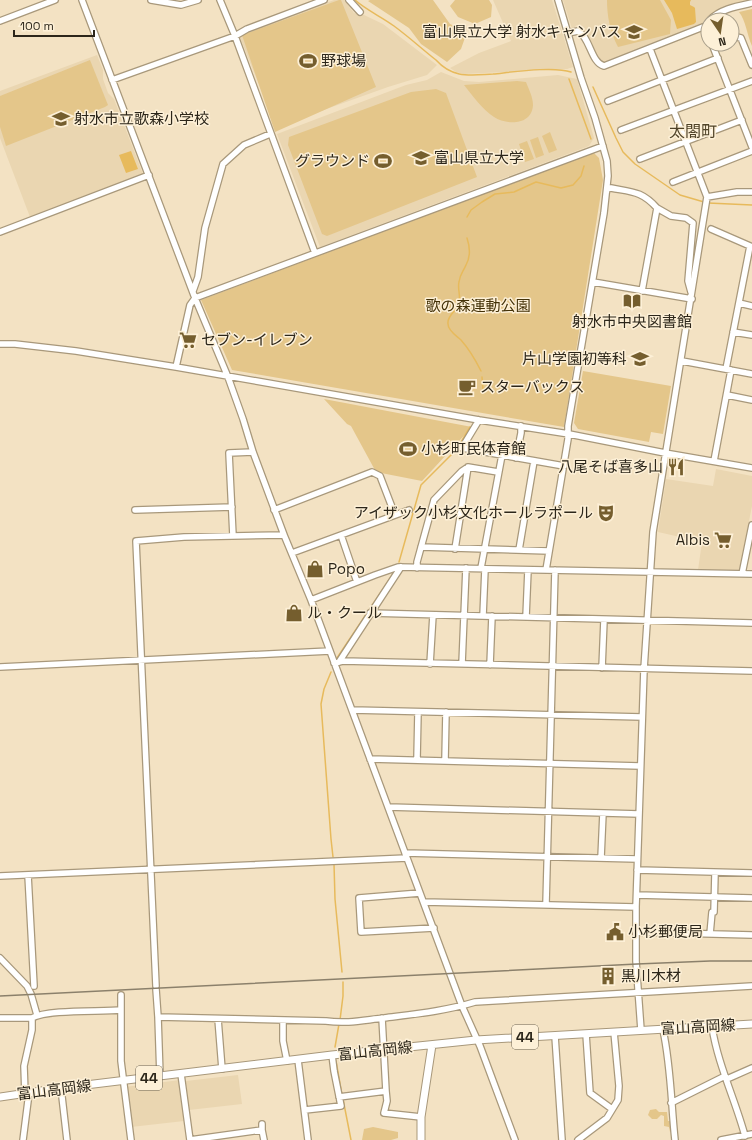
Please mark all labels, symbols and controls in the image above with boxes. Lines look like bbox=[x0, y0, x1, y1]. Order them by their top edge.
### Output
scale bar bbox=[14, 12, 94, 38]
north arrow bbox=[700, 12, 740, 52]
text: 100 m bbox=[20, 18, 54, 34]
place label: 富山県立大学 射水キャンパス bbox=[422, 22, 621, 41]
school or university icon: 富山県立大学 射水キャンパス bbox=[624, 22, 644, 42]
text: N bbox=[717, 34, 727, 49]
sports icon: 野球場 bbox=[298, 51, 318, 71]
place label: 野球場 bbox=[321, 51, 366, 70]
school or university icon: 射水市立歌森小学校 bbox=[51, 109, 71, 129]
place label: 射水市立歌森小学校 bbox=[74, 109, 209, 128]
district label: 太閤町 bbox=[669, 121, 717, 142]
school or university icon: 富山県立大学 bbox=[411, 148, 431, 168]
place label: 富山県立大学 bbox=[434, 148, 524, 167]
place label: グラウンド bbox=[295, 151, 370, 170]
sports icon: グラウンド bbox=[373, 151, 393, 171]
library icon: 射水市中央図書館 bbox=[622, 291, 642, 311]
park label: 歌の森運動公園 bbox=[425, 296, 531, 315]
place label: 射水市中央図書館 bbox=[572, 312, 692, 331]
supermarket icon: セブン-イレブン bbox=[178, 330, 198, 350]
place label: セブン-イレブン bbox=[201, 330, 313, 349]
place label: 片山学園初等科 bbox=[522, 349, 627, 368]
school or university icon: 片山学園初等科 bbox=[630, 349, 650, 369]
cafe icon: スターバックス bbox=[457, 377, 477, 397]
place label: スターバックス bbox=[480, 377, 584, 396]
sports icon: 小杉町民体育館 bbox=[398, 439, 418, 459]
place label: 小杉町民体育館 bbox=[421, 439, 526, 458]
place label: 八尾そば喜多山 bbox=[558, 457, 663, 476]
restaurant icon: 八尾そば喜多山 bbox=[666, 457, 686, 477]
place label: アイザック小杉文化ホールラポール bbox=[354, 503, 593, 522]
theatre icon: アイザック小杉文化ホールラポール bbox=[596, 503, 616, 523]
place label: Albis bbox=[676, 530, 710, 549]
supermarket icon: Albis bbox=[713, 530, 733, 550]
shop icon: Popo bbox=[305, 559, 325, 579]
place label: Popo bbox=[328, 559, 365, 578]
shop icon: ル・クール bbox=[284, 603, 304, 623]
place label: ル・クール bbox=[307, 603, 382, 622]
public building icon: 小杉郵便局 bbox=[605, 922, 625, 942]
place label: 小杉郵便局 bbox=[628, 922, 703, 941]
building icon: 黒川木材 bbox=[598, 966, 618, 986]
place label: 黒川木材 bbox=[621, 966, 681, 985]
street label: 富山高岡線 bbox=[660, 1015, 736, 1038]
road number: 44 bbox=[512, 1025, 538, 1049]
street label: 富山高岡線 bbox=[337, 1037, 413, 1064]
road number: 44 bbox=[136, 1066, 162, 1090]
street label: 富山高岡線 bbox=[16, 1076, 92, 1104]

